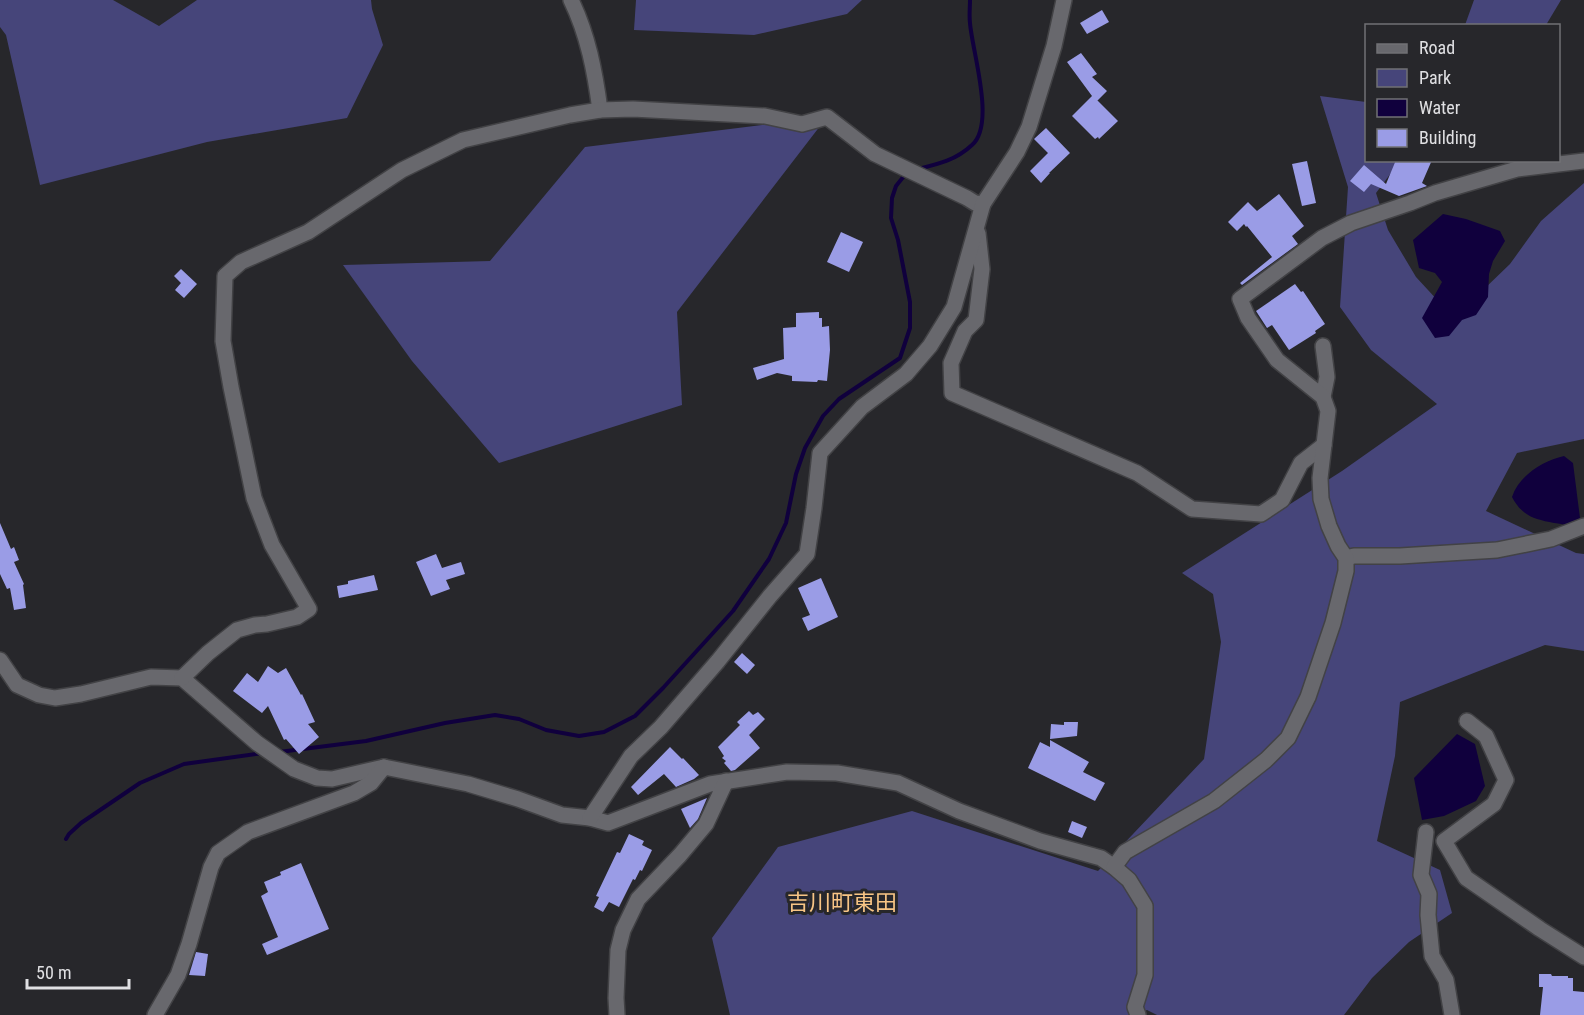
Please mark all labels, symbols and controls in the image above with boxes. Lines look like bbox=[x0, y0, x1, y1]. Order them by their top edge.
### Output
legend bbox=[1365, 24, 1560, 162]
text: Road bbox=[1419, 37, 1455, 58]
text: Park bbox=[1419, 67, 1451, 88]
text: Water bbox=[1419, 97, 1461, 118]
text: Building bbox=[1419, 127, 1476, 148]
district label: 吉川町東田 bbox=[787, 890, 897, 915]
scale bar bbox=[27, 952, 129, 990]
text: 50 m bbox=[36, 962, 71, 983]

